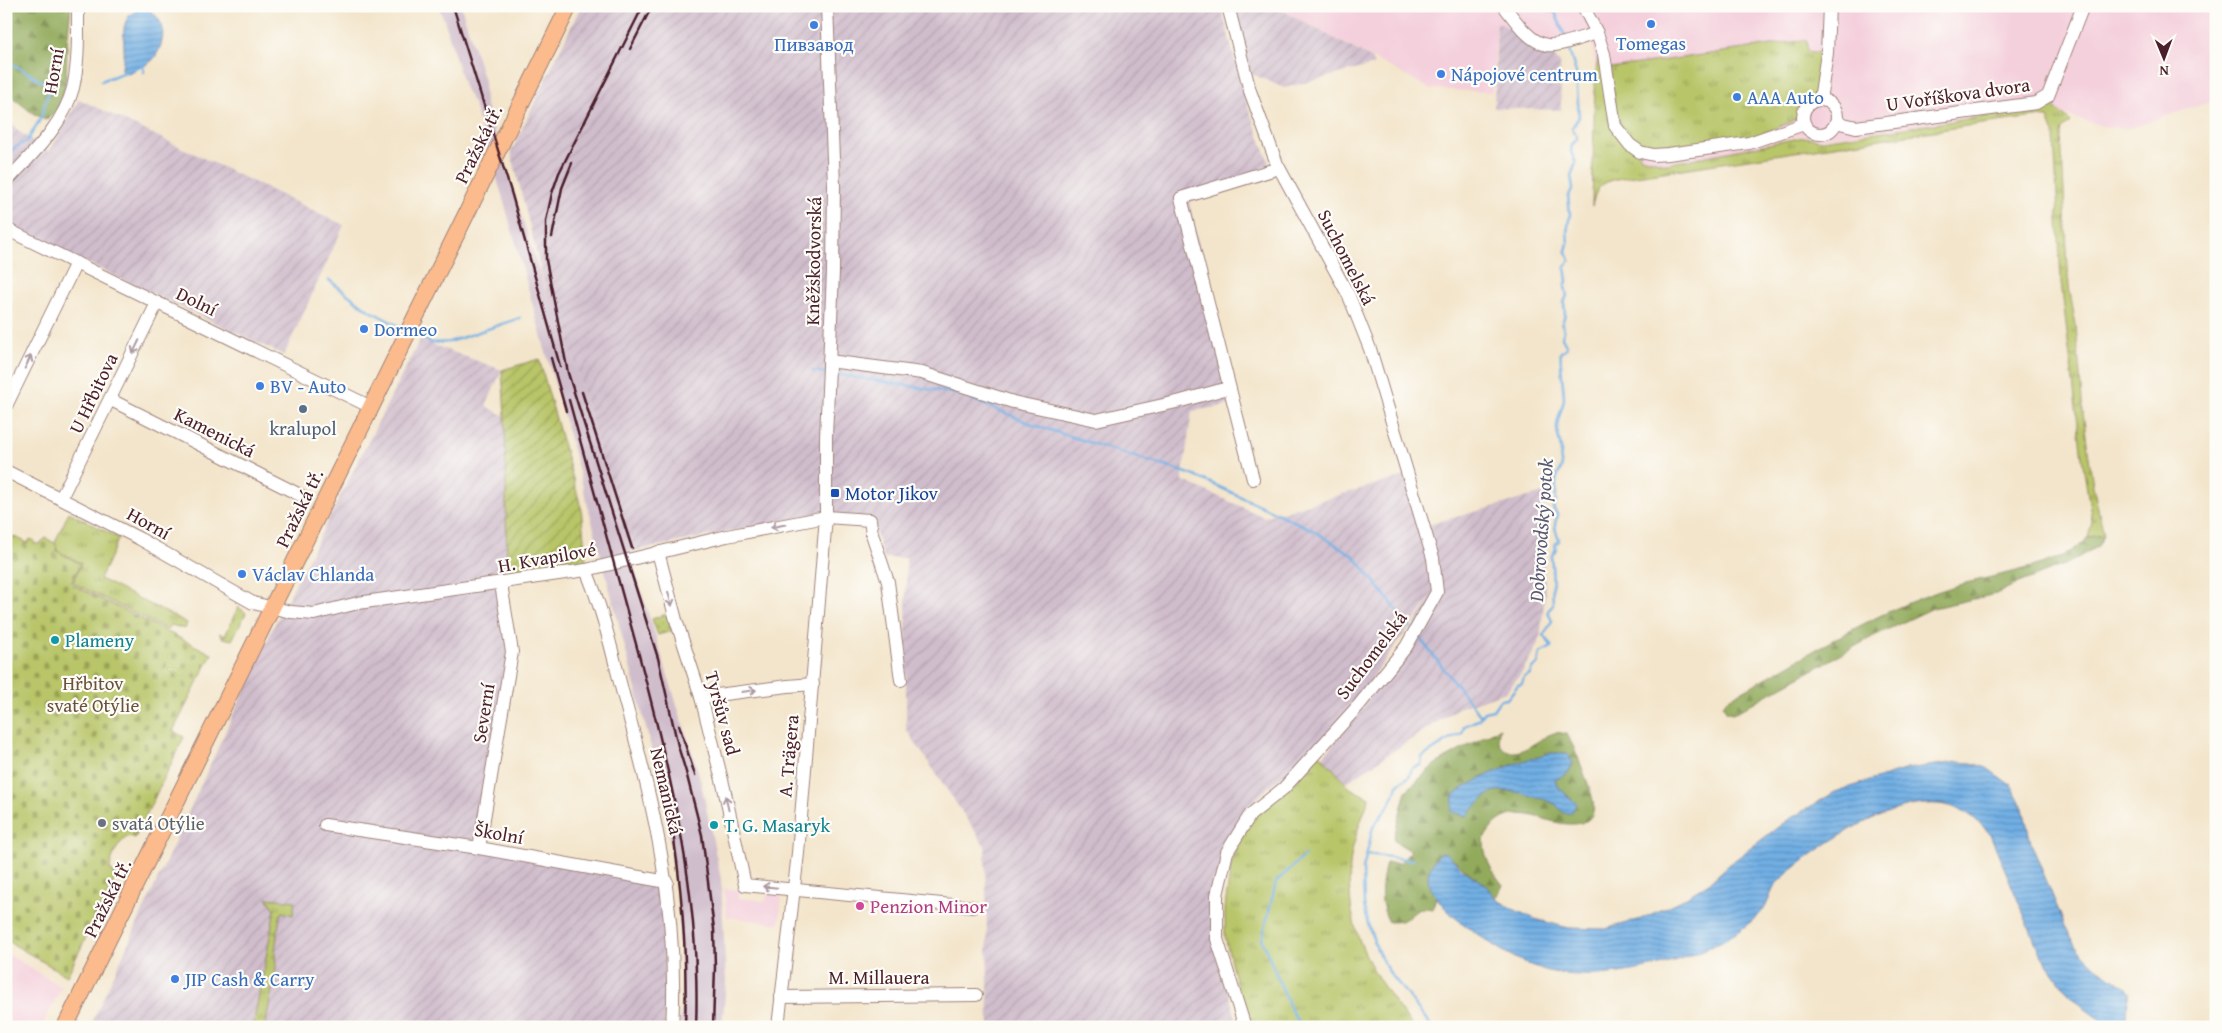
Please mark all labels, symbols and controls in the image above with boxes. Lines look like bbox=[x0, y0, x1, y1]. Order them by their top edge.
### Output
marker: Tomegas bbox=[1645, 18, 1657, 30]
marker: Пивзавод bbox=[808, 19, 820, 31]
place label: Tomegas bbox=[1616, 29, 1686, 57]
place label: Пивзавод bbox=[774, 30, 854, 58]
north arrow bbox=[2140, 32, 2190, 82]
street label: Horní bbox=[35, 45, 71, 96]
place label: Nápojové centrum bbox=[1451, 60, 1598, 88]
text: N bbox=[2159, 61, 2169, 81]
marker: Nápojové centrum bbox=[1435, 68, 1447, 80]
street label: U Voříškova dvora bbox=[1884, 70, 2032, 118]
place label: AAA Auto bbox=[1747, 83, 1824, 111]
marker: AAA Auto bbox=[1731, 91, 1743, 103]
street label: Pražská tř. bbox=[447, 100, 509, 188]
street label: Kněžskodvorská bbox=[798, 196, 828, 326]
street label: Suchomelská bbox=[1311, 204, 1383, 310]
street label: Dolní bbox=[172, 279, 223, 323]
place label: Dormeo bbox=[374, 315, 437, 343]
marker: Dormeo bbox=[358, 323, 370, 335]
one-way arrow bbox=[131, 339, 140, 354]
street label: U Hřbitova bbox=[61, 348, 125, 438]
one-way arrow bbox=[24, 355, 33, 370]
place label: BV - Auto bbox=[270, 372, 346, 400]
marker: BV - Auto bbox=[254, 380, 266, 392]
street label: Kamenická bbox=[170, 400, 260, 464]
marker: kralupol bbox=[297, 403, 309, 415]
place label: kralupol bbox=[269, 414, 337, 442]
water label: Dobrovodský potok bbox=[1521, 456, 1560, 604]
street label: Pražská tř. bbox=[268, 464, 330, 552]
place label: Motor Jikov bbox=[845, 479, 939, 507]
marker: Motor Jikov bbox=[829, 487, 841, 499]
street label: Horní bbox=[122, 500, 177, 547]
one-way arrow bbox=[770, 522, 786, 532]
street label: H. Kvapilové bbox=[496, 535, 598, 579]
place label: Václav Chlanda bbox=[252, 560, 374, 588]
marker: Václav Chlanda bbox=[236, 568, 248, 580]
one-way arrow bbox=[666, 591, 676, 607]
street label: Suchomelská bbox=[1329, 605, 1413, 705]
place label: Plameny bbox=[65, 626, 135, 654]
marker: Plameny bbox=[49, 634, 61, 646]
street label: Tyršův sad bbox=[698, 668, 748, 759]
park label: Hřbitov svaté Otýlie bbox=[47, 669, 139, 719]
street label: Severní bbox=[464, 681, 502, 745]
one-way arrow bbox=[741, 686, 757, 696]
street label: A. Trägera bbox=[770, 714, 806, 798]
street label: Nemanická bbox=[643, 745, 691, 837]
one-way arrow bbox=[722, 796, 731, 812]
place label: svatá Otýlie bbox=[112, 809, 205, 837]
place label: T. G. Masaryk bbox=[724, 811, 831, 839]
street label: Školní bbox=[472, 815, 526, 851]
marker: svatá Otýlie bbox=[96, 817, 108, 829]
marker: T. G. Masaryk bbox=[708, 819, 720, 831]
street label: Pražská tř. bbox=[76, 854, 138, 942]
one-way arrow bbox=[762, 882, 778, 892]
place label: Penzion Minor bbox=[870, 892, 987, 920]
marker: Penzion Minor bbox=[854, 900, 866, 912]
street label: M. Millauera bbox=[829, 963, 929, 991]
place label: JIP Cash & Carry bbox=[183, 965, 315, 993]
marker: JIP Cash & Carry bbox=[169, 973, 181, 985]

